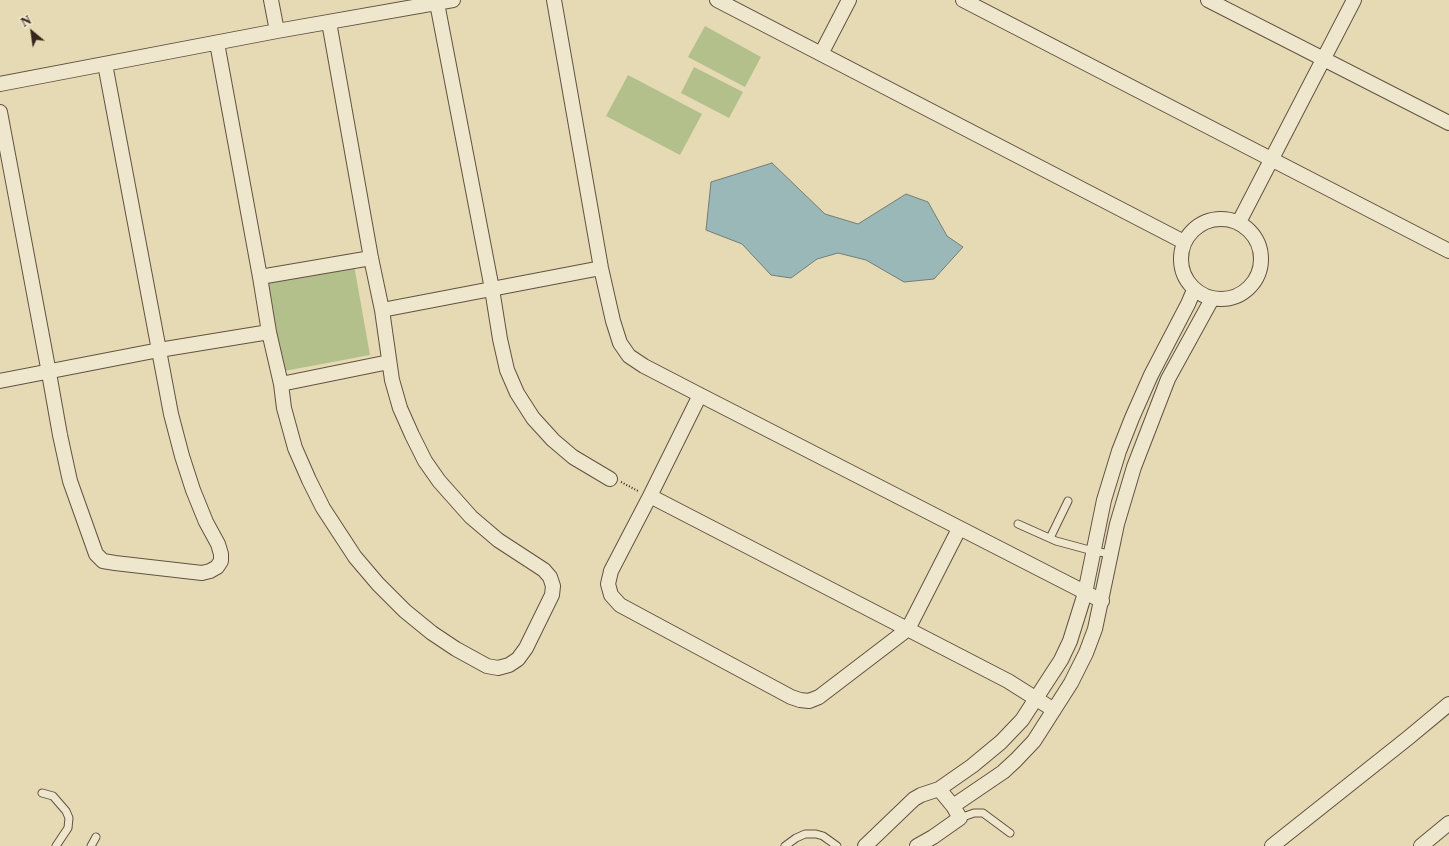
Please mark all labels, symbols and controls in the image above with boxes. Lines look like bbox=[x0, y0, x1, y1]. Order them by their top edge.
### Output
north arrow bbox=[12, 12, 52, 52]
text: N bbox=[19, 13, 34, 30]

